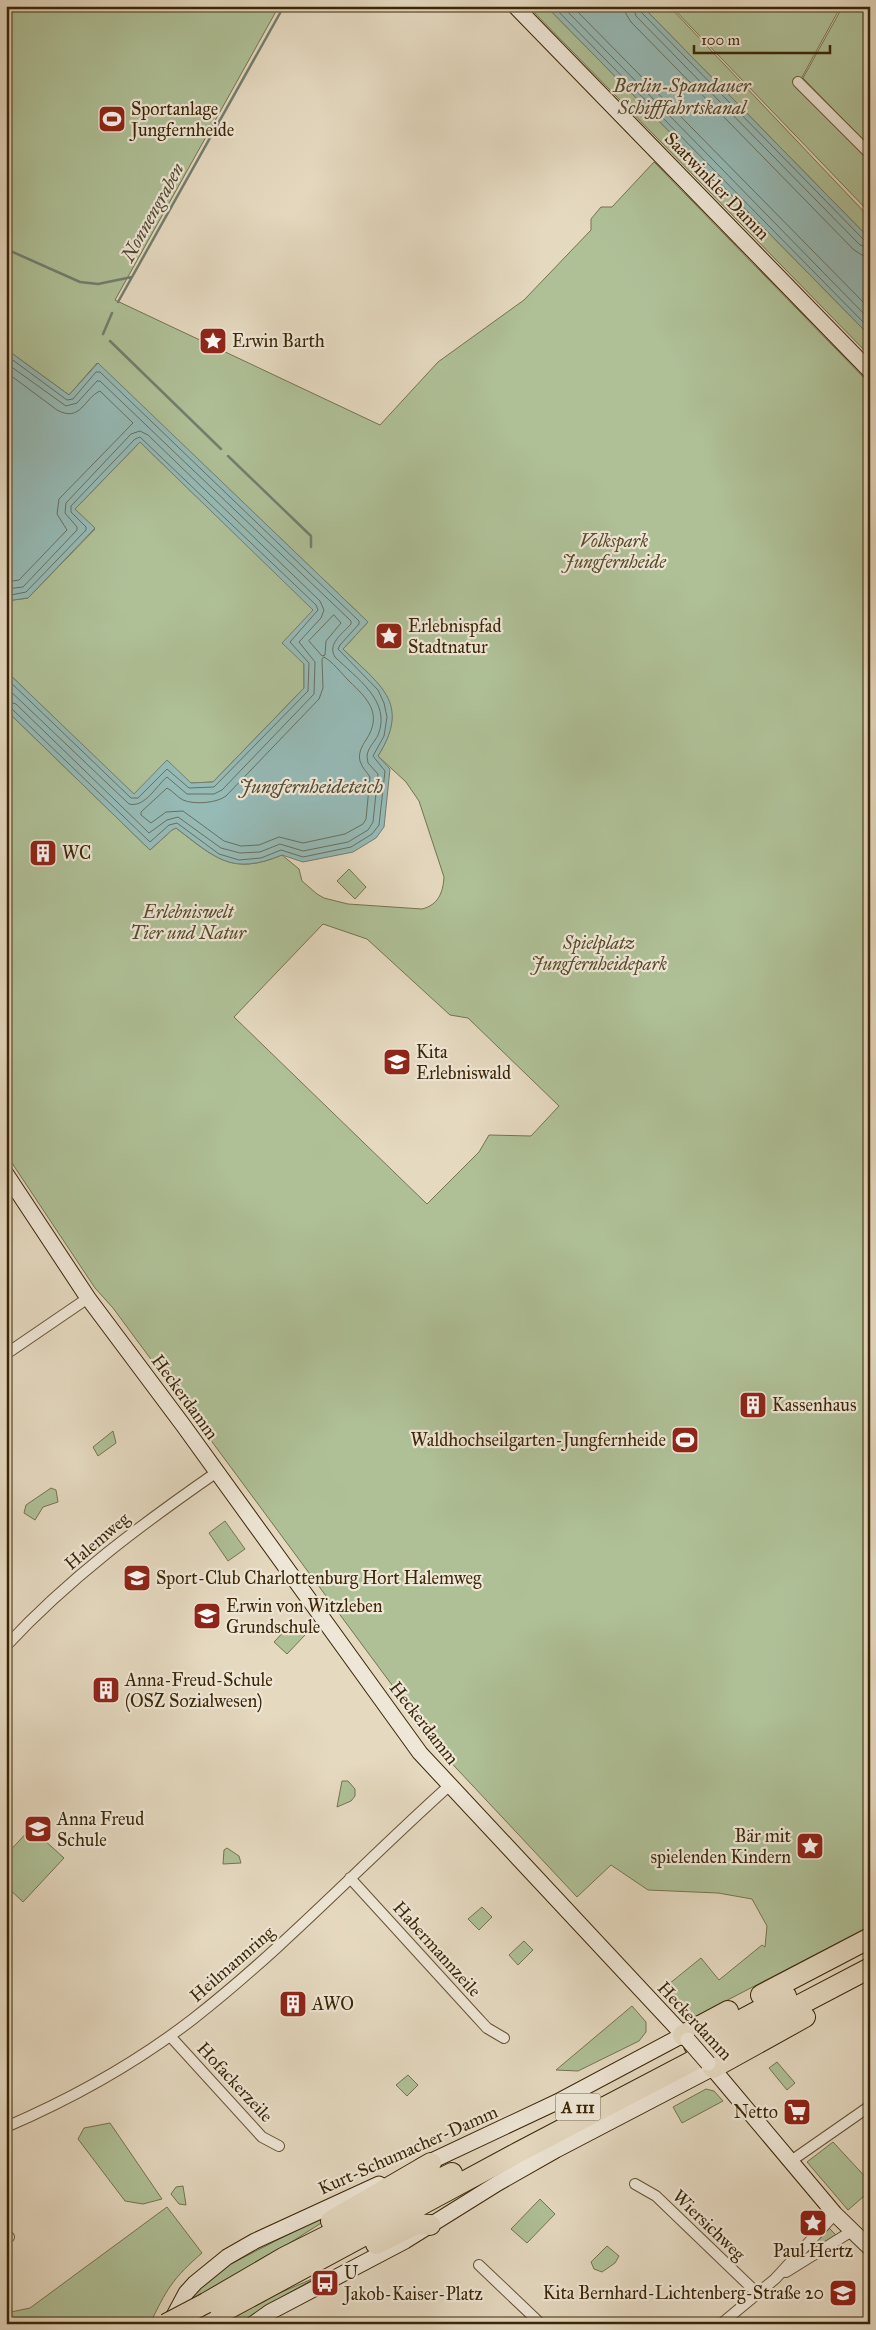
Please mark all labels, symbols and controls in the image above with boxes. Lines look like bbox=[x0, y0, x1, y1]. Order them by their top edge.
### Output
scale bar bbox=[694, 22, 830, 54]
text: 100 m bbox=[701, 31, 741, 49]
water label: Berlin-Spandauer Schifffahrtskanal bbox=[612, 74, 752, 119]
place label: Sportanlage Jungfernheide bbox=[129, 98, 234, 142]
sports icon: Sportanlage Jungfernheide bbox=[97, 104, 127, 134]
street label: Saatwinkler Damm bbox=[660, 127, 774, 245]
water label: Nonnengraben bbox=[115, 159, 189, 266]
place icon: Erwin Barth bbox=[198, 326, 228, 356]
place label: Erwin Barth bbox=[232, 330, 325, 352]
park label: Volkspark Jungfernheide bbox=[561, 530, 667, 573]
place label: Erlebnispfad Stadtnatur bbox=[408, 615, 501, 658]
place icon: Erlebnispfad Stadtnatur bbox=[374, 621, 404, 651]
water label: Jungfernheideteich bbox=[238, 775, 383, 798]
building icon: WC bbox=[28, 838, 58, 868]
place label: WC bbox=[62, 842, 91, 864]
park label: Erlebniswelt Tier und Natur bbox=[130, 901, 247, 944]
park label: Spielplatz Jungfernheidepark bbox=[530, 932, 667, 976]
place label: Kita Erlebniswald bbox=[416, 1041, 511, 1084]
school or university icon: Kita Erlebniswald bbox=[382, 1047, 412, 1077]
street label: Heckerdamm bbox=[147, 1350, 223, 1444]
building icon: Kassenhaus bbox=[738, 1390, 768, 1420]
place label: Kassenhaus bbox=[772, 1394, 857, 1416]
sports icon: Waldhochseilgarten-Jungfernheide bbox=[670, 1425, 700, 1455]
place label: Waldhochseilgarten-Jungfernheide bbox=[411, 1429, 666, 1452]
street label: Halemweg bbox=[60, 1507, 135, 1575]
school or university icon: Sport-Club Charlottenburg Hort Halemweg bbox=[122, 1563, 152, 1593]
place label: Sport-Club Charlottenburg Hort Halemweg bbox=[156, 1567, 482, 1590]
place label: Erwin von Witzleben Grundschule bbox=[226, 1595, 383, 1638]
school or university icon: Erwin von Witzleben Grundschule bbox=[192, 1601, 222, 1631]
place label: Anna-Freud-Schule (OSZ Sozialwesen) bbox=[124, 1669, 273, 1713]
building icon: Anna-Freud-Schule (OSZ Sozialwesen) bbox=[91, 1675, 121, 1705]
street label: Heckerdamm bbox=[385, 1677, 463, 1769]
place label: Anna Freud Schule bbox=[56, 1808, 144, 1851]
school or university icon: Anna Freud Schule bbox=[23, 1814, 53, 1844]
place label: Bär mit spielenden Kindern bbox=[650, 1825, 792, 1868]
place icon: Bär mit spielenden Kindern bbox=[795, 1831, 825, 1861]
street label: Habermannzeile bbox=[388, 1897, 486, 2001]
street label: Heilmannring bbox=[185, 1921, 280, 2007]
street label: Heckerdamm bbox=[653, 1977, 737, 2065]
building icon: AWO bbox=[278, 1989, 308, 2019]
place label: AWO bbox=[311, 1993, 354, 2015]
street label: Hofackerzeile bbox=[192, 2037, 278, 2127]
road number: A 111 bbox=[556, 2094, 600, 2120]
supermarket icon: Netto bbox=[782, 2097, 812, 2127]
street label: Kurt-Schumacher-Damm bbox=[315, 2101, 501, 2199]
place label: Netto bbox=[734, 2101, 778, 2123]
street label: Wiersichweg bbox=[667, 2185, 750, 2266]
place icon: Paul Hertz bbox=[798, 2208, 828, 2238]
place label: Paul Hertz bbox=[773, 2240, 853, 2262]
place label: U Jakob-Kaiser-Platz bbox=[342, 2262, 483, 2306]
bus stop icon: U Jakob-Kaiser-Platz bbox=[310, 2268, 340, 2298]
school or university icon: Kita Bernhard-Lichtenberg-Straße 20 bbox=[828, 2278, 858, 2308]
place label: Kita Bernhard-Lichtenberg-Straße 20 bbox=[543, 2282, 824, 2305]

